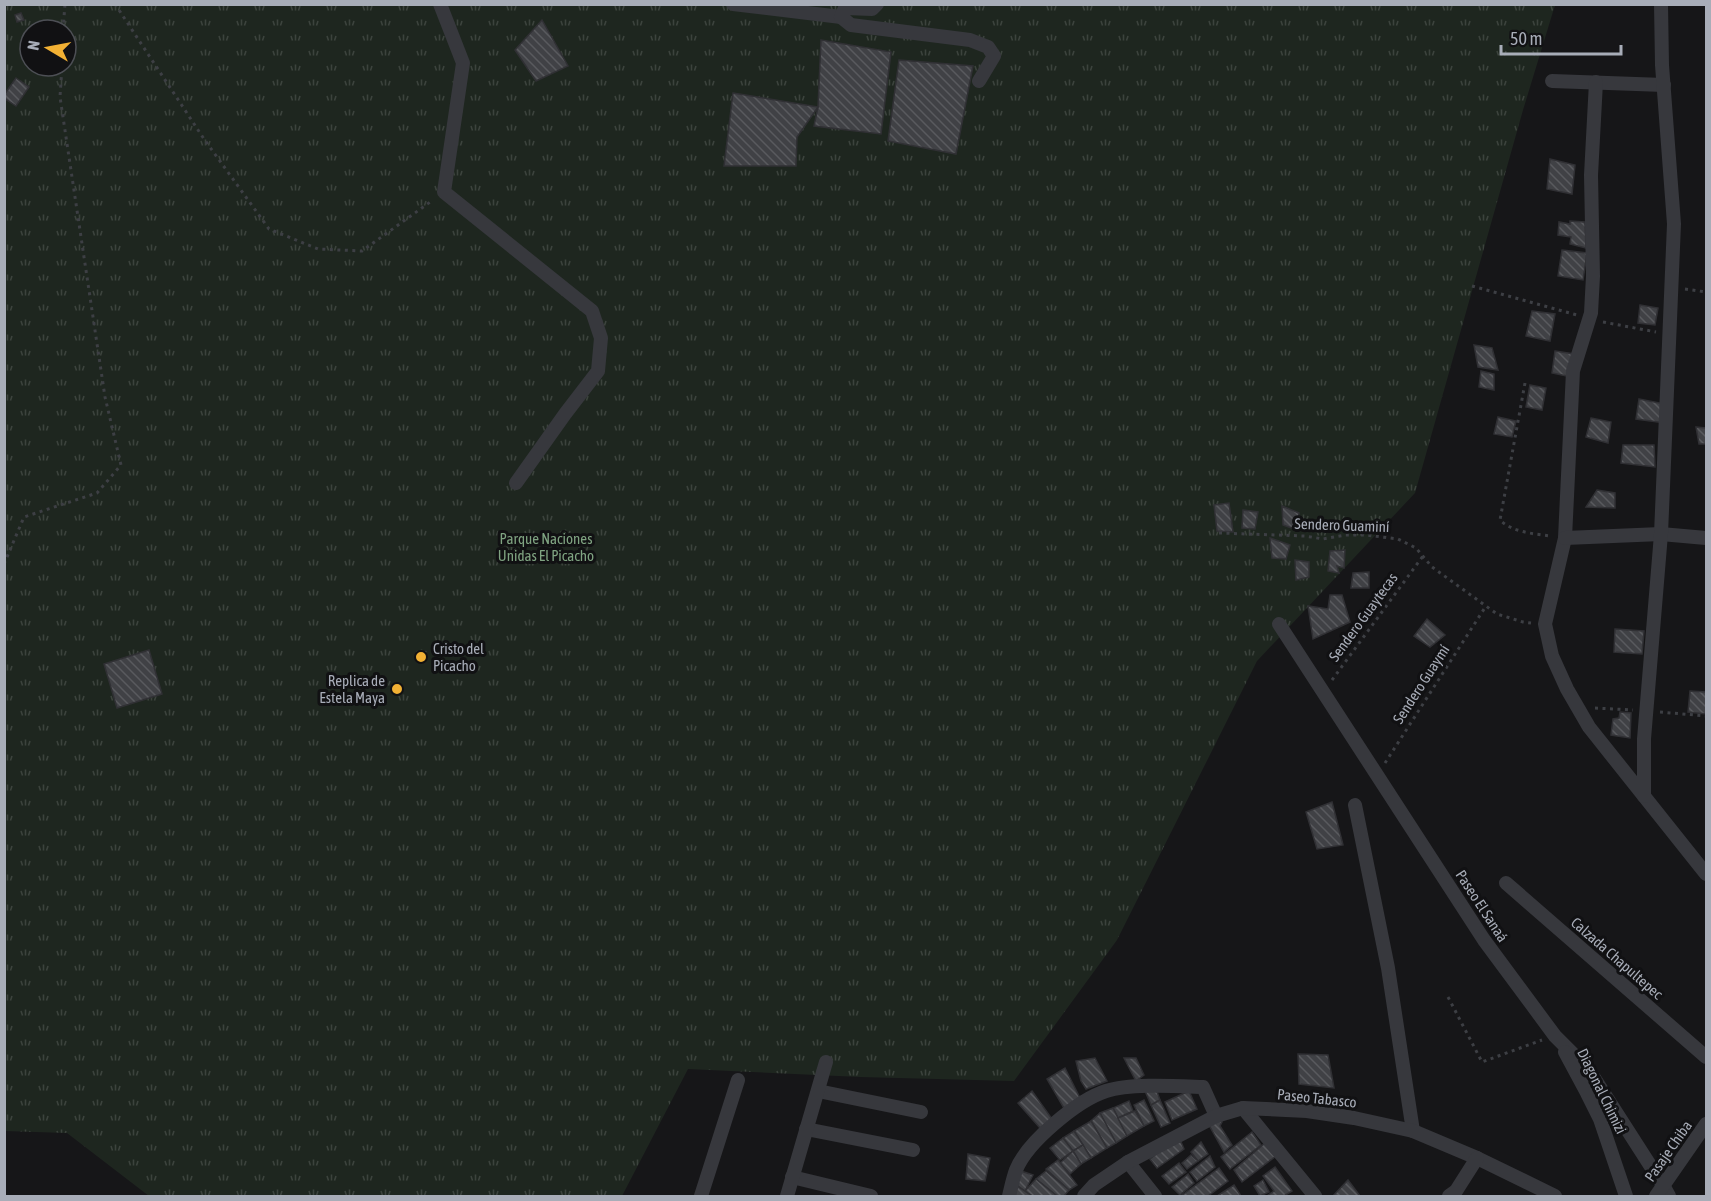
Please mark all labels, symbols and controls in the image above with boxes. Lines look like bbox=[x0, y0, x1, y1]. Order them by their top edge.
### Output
north arrow bbox=[18, 18, 78, 78]
scale bar bbox=[1501, 18, 1621, 56]
text: 50 m bbox=[1510, 28, 1542, 49]
text: N bbox=[24, 39, 43, 52]
street label: Sendero Guaminí bbox=[1294, 515, 1390, 535]
park label: Parque Naciones Unidas El Picacho bbox=[498, 530, 594, 564]
street label: Sendero Guaytecas bbox=[1325, 570, 1401, 664]
place label: Cristo del Picacho bbox=[433, 640, 484, 674]
street label: Sendero Guaymí bbox=[1389, 641, 1453, 727]
marker: Cristo del Picacho bbox=[414, 650, 428, 664]
place label: Replica de Estela Maya bbox=[319, 672, 385, 706]
marker: Replica de Estela Maya bbox=[390, 682, 404, 696]
street label: Paseo El Sanaá bbox=[1453, 867, 1511, 945]
street label: Calzada Chapultepec bbox=[1568, 914, 1667, 1003]
street label: Diagonal Chimizi bbox=[1574, 1046, 1630, 1136]
street label: Paseo Tabasco bbox=[1277, 1085, 1357, 1111]
street label: Pasaje Chiba bbox=[1641, 1117, 1695, 1185]

